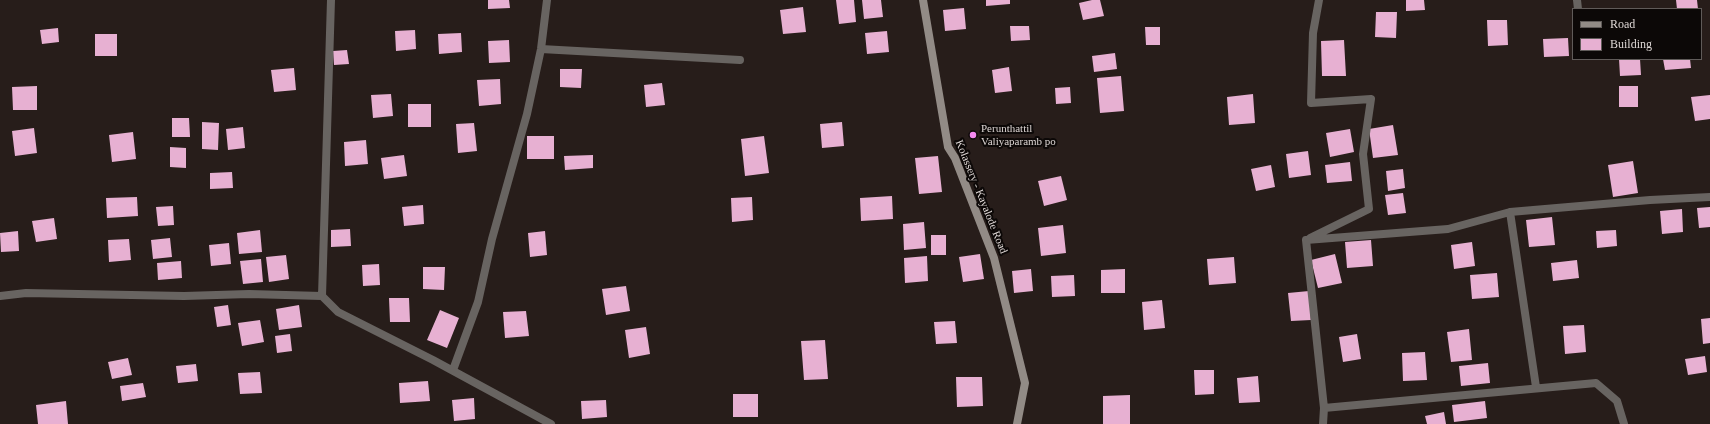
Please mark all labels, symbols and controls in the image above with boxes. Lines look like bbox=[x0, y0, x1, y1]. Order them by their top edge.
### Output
legend bbox=[1572, 8, 1702, 60]
text: Road bbox=[1610, 17, 1635, 31]
text: Building bbox=[1610, 37, 1652, 51]
place label: Perunthattil Valiyaparamb po bbox=[981, 122, 1056, 148]
marker: Perunthattil Valiyaparamb po bbox=[968, 130, 978, 140]
street label: Kolassery - Kayalode Road bbox=[952, 138, 1010, 256]

